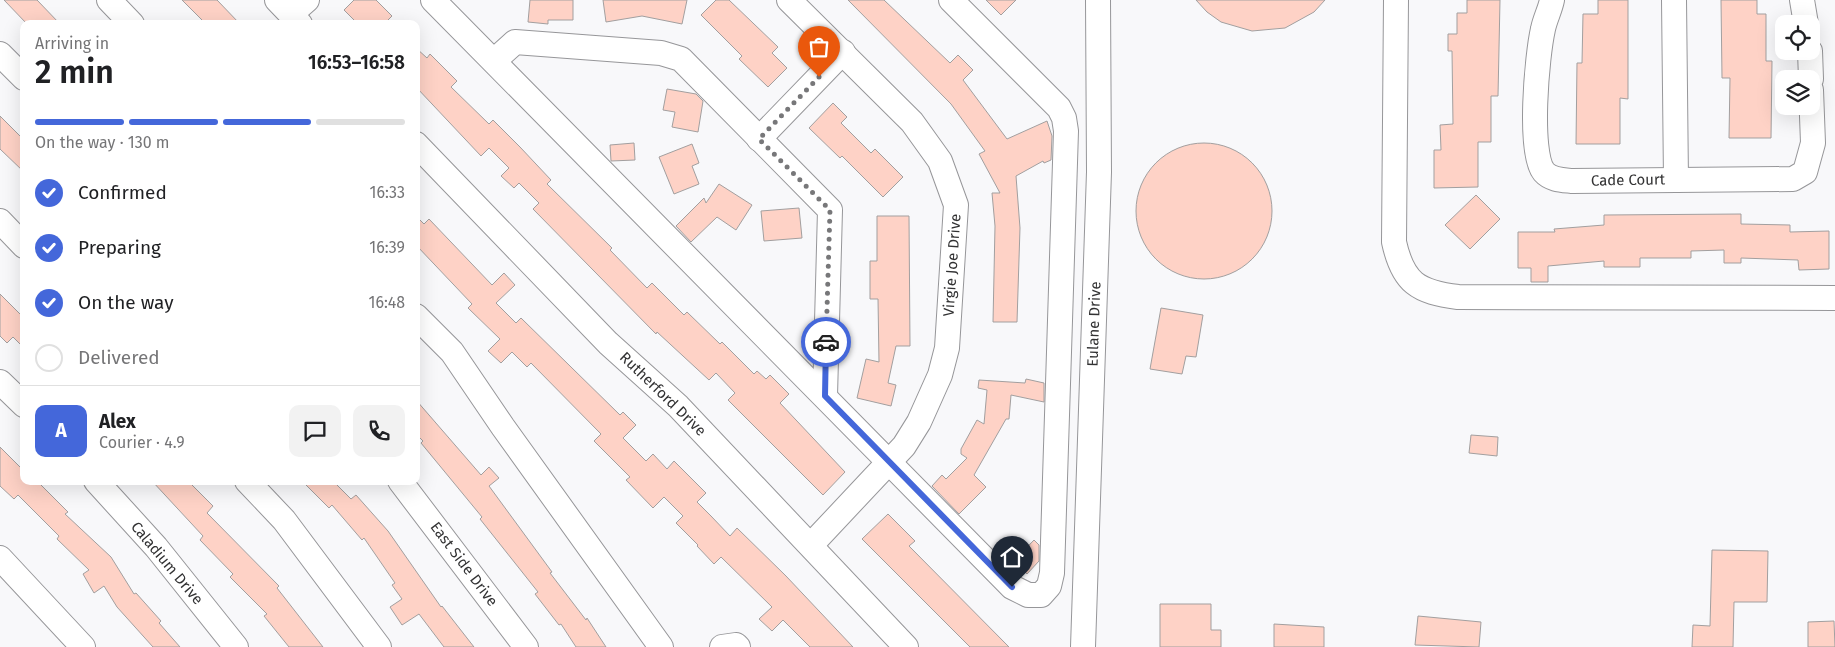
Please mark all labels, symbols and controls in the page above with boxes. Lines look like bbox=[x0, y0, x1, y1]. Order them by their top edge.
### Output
map controls bbox=[1775, 15, 1820, 115]
button: locate bbox=[1775, 15, 1820, 60]
pin bbox=[798, 26, 840, 77]
icon: bag bbox=[805, 33, 833, 61]
text: Arriving in bbox=[35, 34, 109, 53]
text: 16:53–16:58 bbox=[308, 51, 405, 74]
text: 2 min bbox=[35, 53, 114, 91]
button: layers bbox=[1775, 70, 1820, 115]
text: On the way · 130 m bbox=[35, 133, 170, 152]
street label: Cade Court bbox=[1591, 170, 1666, 190]
icon: check bbox=[35, 179, 63, 207]
text: Confirmed bbox=[78, 181, 167, 204]
text: 16:33 bbox=[370, 183, 405, 202]
street label: Virgie Joe Drive bbox=[939, 213, 965, 317]
icon: check bbox=[35, 234, 63, 262]
text: Preparing bbox=[78, 236, 161, 259]
text: 16:39 bbox=[369, 238, 405, 257]
street label: Eulane Drive bbox=[1084, 281, 1104, 367]
icon: check bbox=[35, 289, 63, 317]
text: On the way bbox=[78, 291, 174, 314]
text: 16:48 bbox=[368, 293, 405, 312]
courier bbox=[801, 317, 851, 367]
icon: car bbox=[812, 328, 840, 356]
text: Delivered bbox=[78, 346, 160, 369]
street label: Rutherford Drive bbox=[616, 348, 710, 440]
button: chat bbox=[289, 405, 341, 457]
button: phone bbox=[353, 405, 405, 457]
text: Alex bbox=[99, 410, 136, 433]
text: A bbox=[55, 419, 67, 442]
text: Courier · 4.9 bbox=[99, 433, 185, 452]
street label: Caladium Drive bbox=[127, 518, 207, 608]
street label: East Side Drive bbox=[426, 518, 502, 610]
pin bbox=[991, 536, 1033, 587]
icon: home bbox=[998, 543, 1026, 571]

